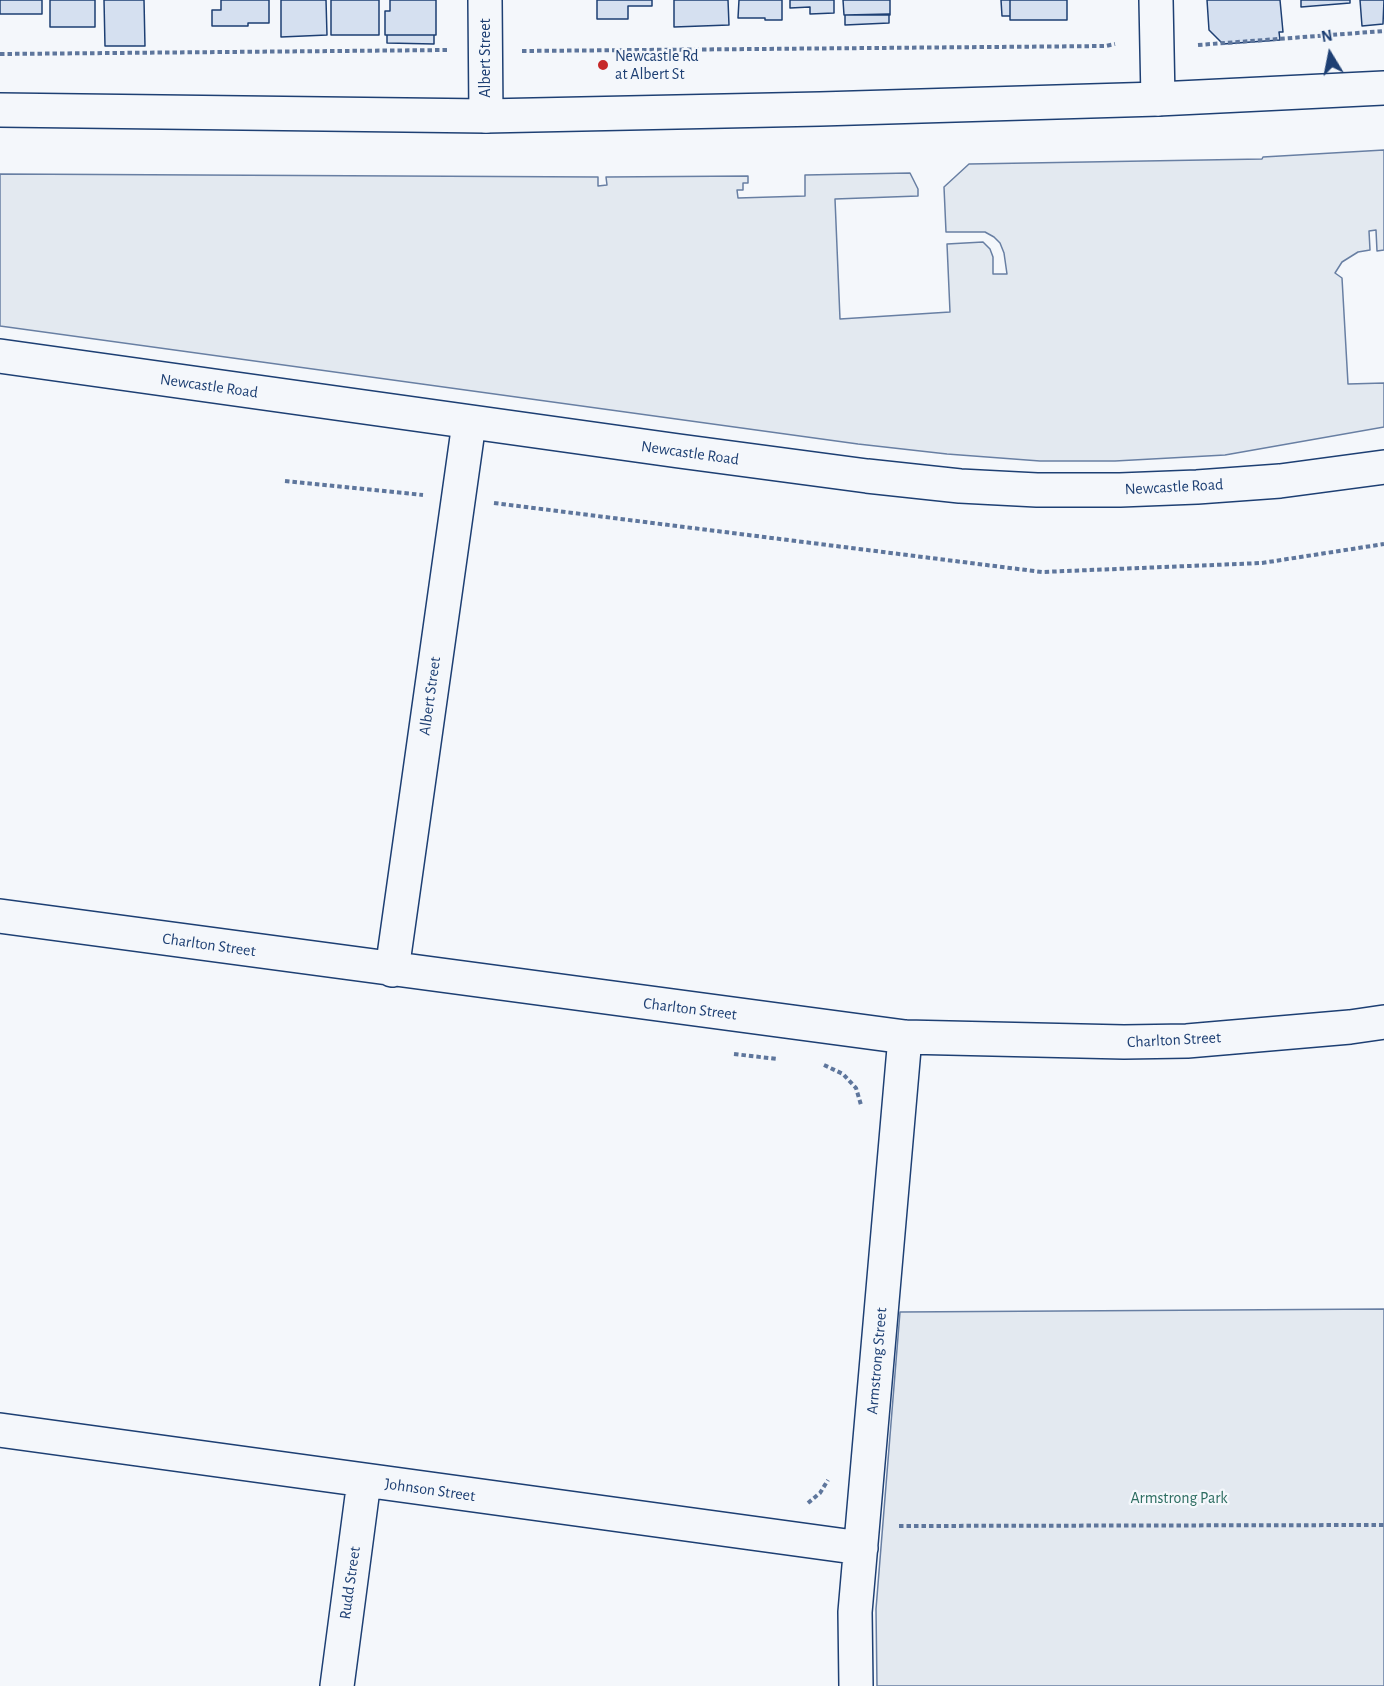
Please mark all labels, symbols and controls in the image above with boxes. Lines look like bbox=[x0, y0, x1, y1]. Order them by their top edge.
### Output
street label: Albert Street bbox=[475, 18, 495, 98]
north arrow bbox=[1300, 24, 1360, 84]
text: N bbox=[1320, 27, 1334, 45]
place label: Newcastle Rd at Albert St bbox=[615, 46, 699, 84]
marker: Newcastle Rd at Albert St bbox=[596, 58, 610, 72]
street label: Newcastle Road bbox=[159, 370, 259, 402]
street label: Newcastle Road bbox=[640, 437, 740, 469]
street label: Newcastle Road bbox=[1124, 475, 1224, 499]
street label: Albert Street bbox=[415, 655, 445, 737]
street label: Charlton Street bbox=[161, 929, 257, 961]
street label: Charlton Street bbox=[642, 994, 738, 1024]
street label: Charlton Street bbox=[1126, 1028, 1222, 1052]
street label: Armstrong Street bbox=[863, 1307, 891, 1415]
street label: Johnson Street bbox=[384, 1474, 476, 1506]
park label: Armstrong Park bbox=[1130, 1488, 1228, 1508]
street label: Rudd Street bbox=[335, 1545, 365, 1621]

